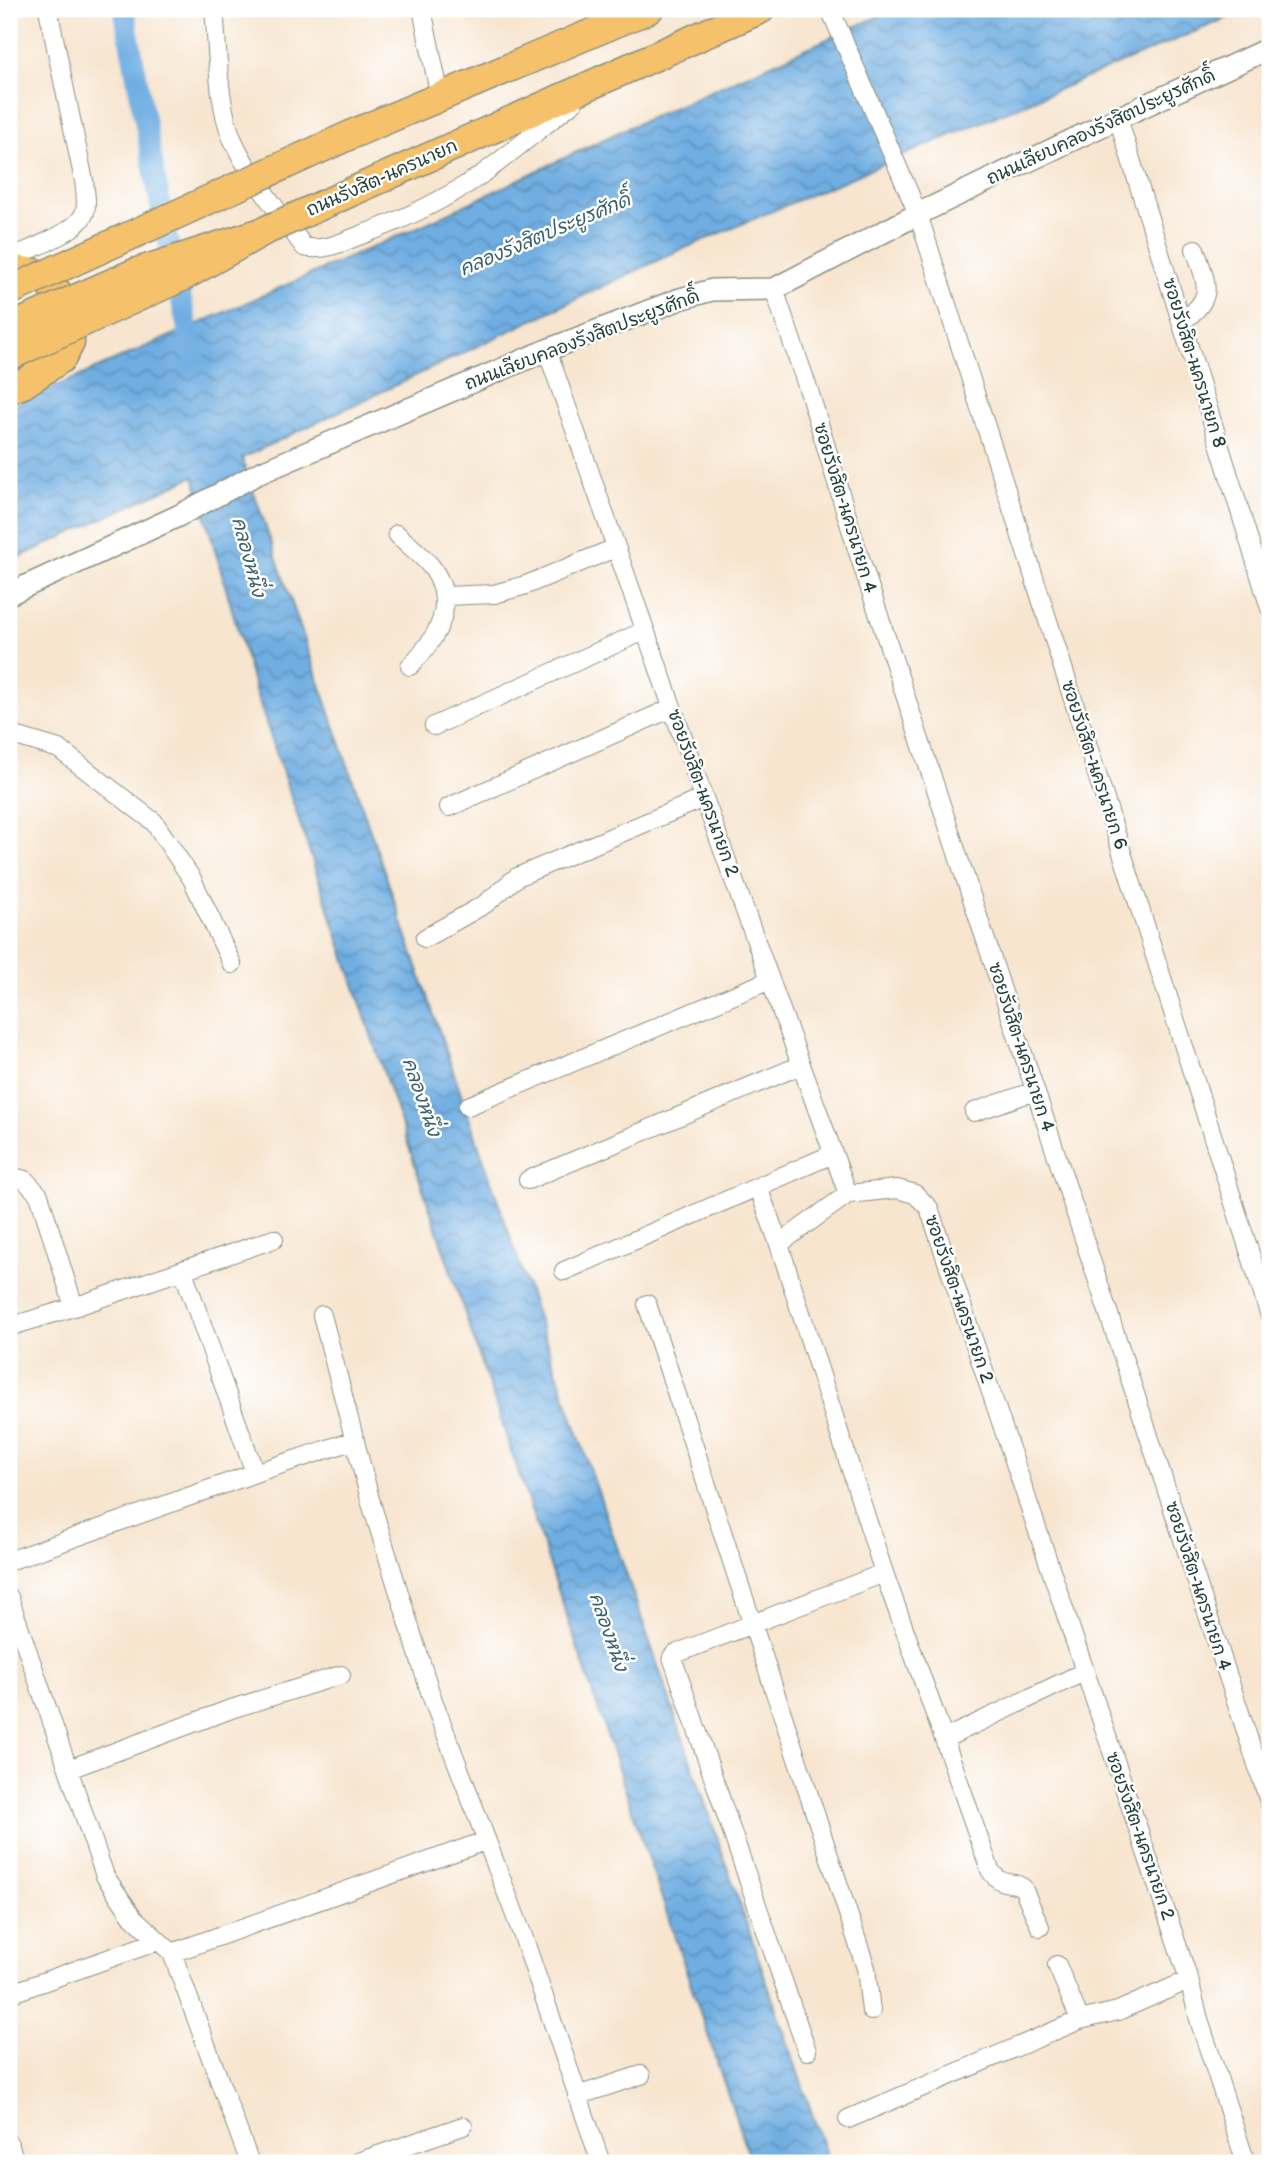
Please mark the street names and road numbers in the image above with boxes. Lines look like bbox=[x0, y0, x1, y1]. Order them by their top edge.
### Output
street label: ถนนเลียบคลองรังสิตประยูรศักดิ์ bbox=[980, 58, 1220, 192]
street label: ถนนรังสิต-นครนายก bbox=[303, 134, 461, 221]
street label: ซอยรังสิต-นครนายก 8 bbox=[1158, 275, 1231, 450]
street label: ถนนเลียบคลองรังสิตประยูรศักดิ์ bbox=[459, 279, 703, 397]
street label: ซอยรังสิต-นครนายก 4 bbox=[809, 420, 882, 596]
street label: ซอยรังสิต-นครนายก 6 bbox=[1057, 677, 1132, 852]
street label: ซอยรังสิต-นครนายก 2 bbox=[663, 706, 744, 880]
street label: ซอยรังสิต-นครนายก 4 bbox=[984, 959, 1059, 1134]
street label: ซอยรังสิต-นครนายก 2 bbox=[920, 1212, 999, 1386]
street label: ซอยรังสิต-นครนายก 4 bbox=[1161, 1498, 1236, 1673]
street label: ซอยรังสิต-นครนายก 2 bbox=[1101, 1749, 1180, 1923]

